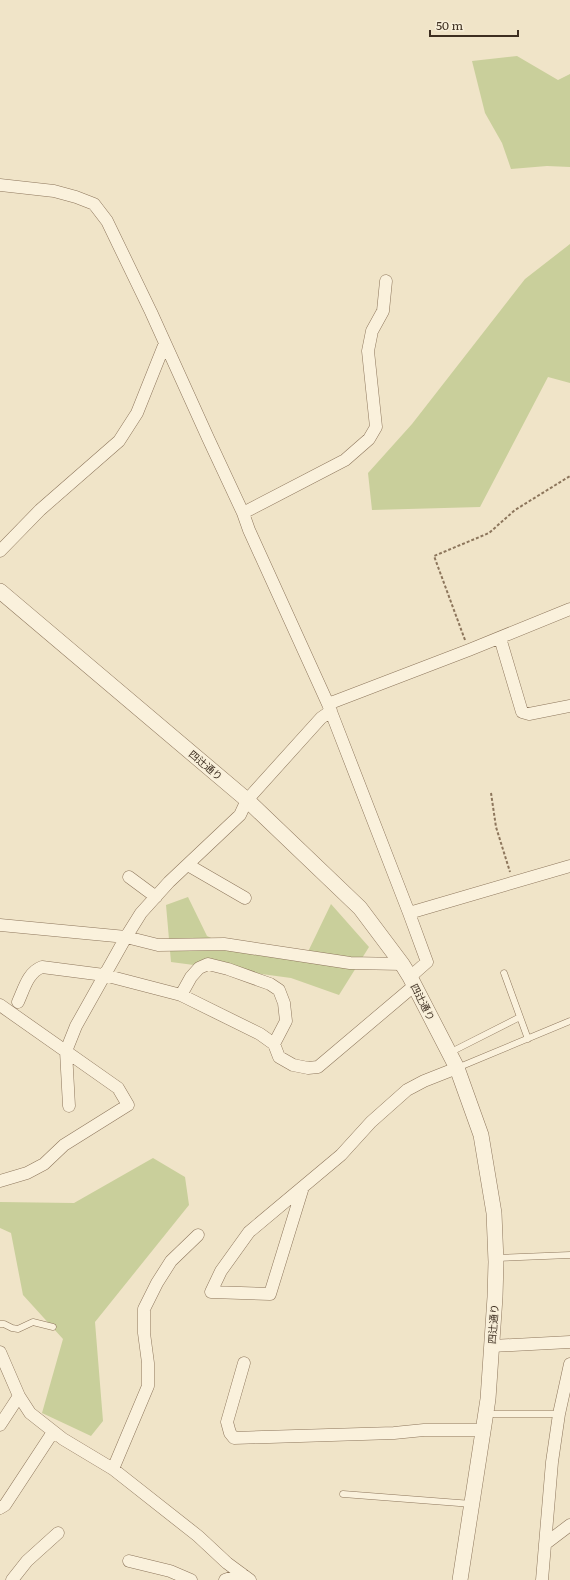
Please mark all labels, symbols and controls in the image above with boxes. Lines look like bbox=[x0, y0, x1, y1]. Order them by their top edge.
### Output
scale bar bbox=[430, 12, 518, 38]
text: 50 m bbox=[436, 16, 463, 34]
street label: 四辻通り bbox=[186, 746, 226, 783]
street label: 四辻通り bbox=[408, 981, 439, 1023]
street label: 四辻通り bbox=[484, 1303, 501, 1344]

